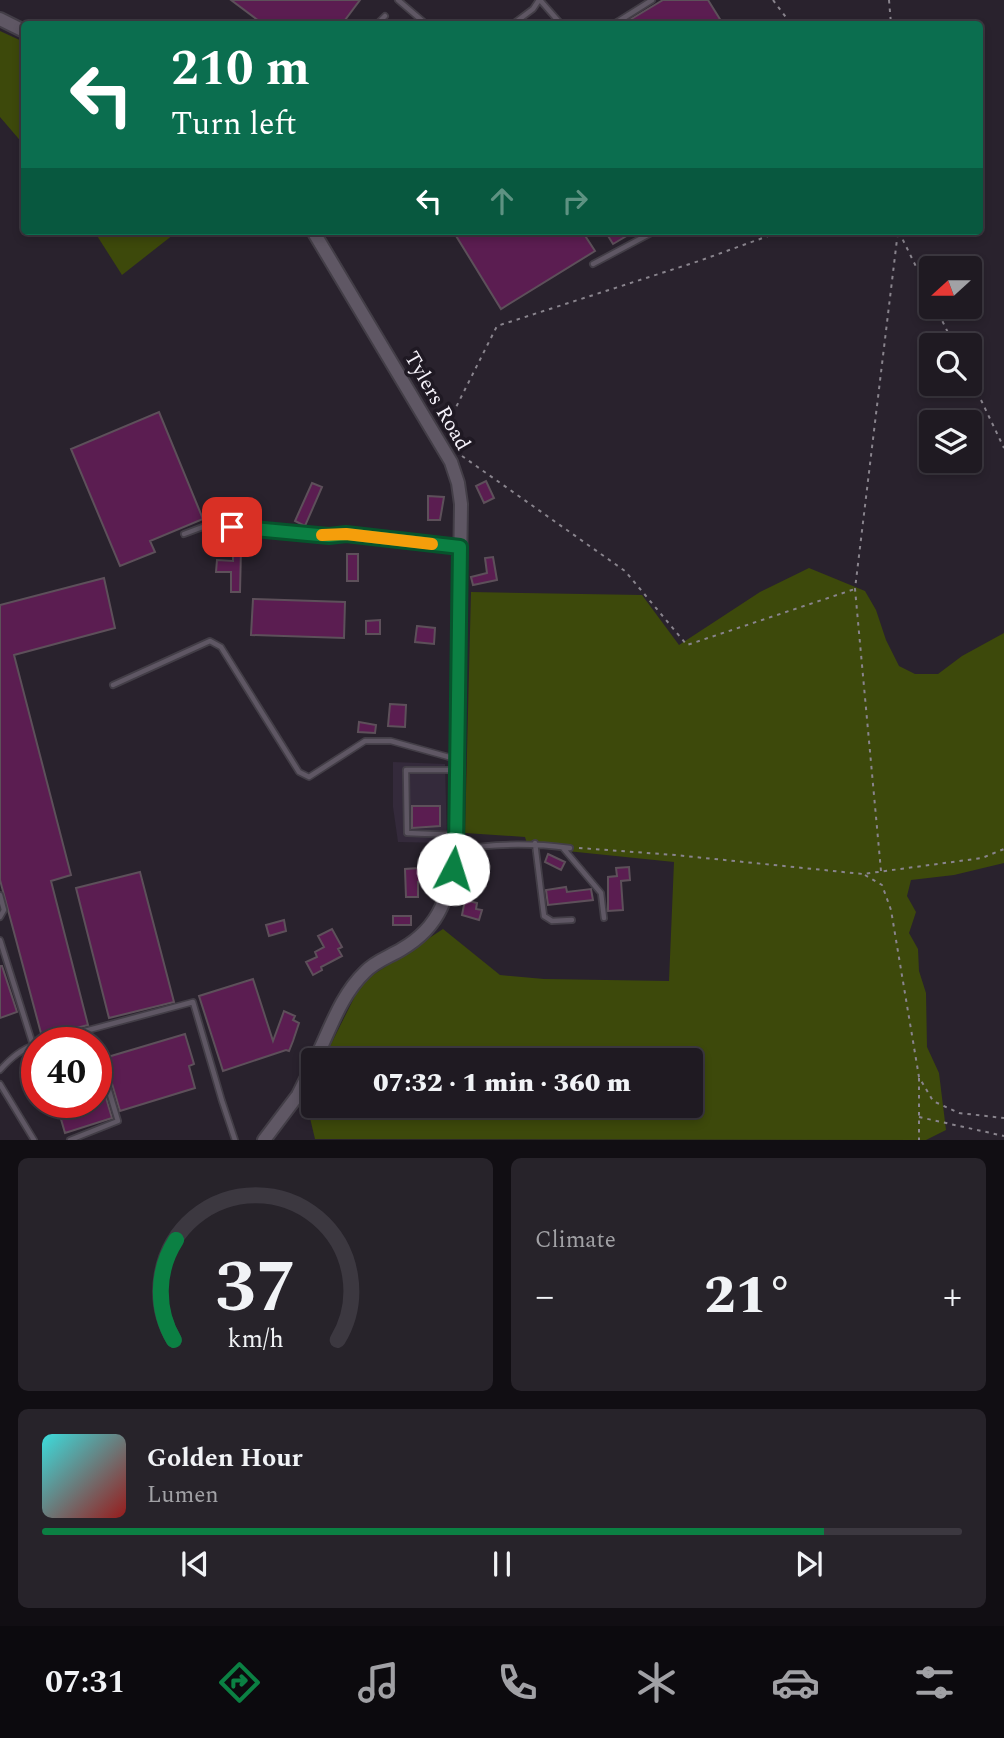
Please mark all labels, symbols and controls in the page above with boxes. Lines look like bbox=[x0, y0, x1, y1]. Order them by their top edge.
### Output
text: 210 m bbox=[171, 32, 310, 107]
icon: left bbox=[56, 49, 147, 140]
text: Turn left bbox=[171, 100, 297, 149]
icon: left bbox=[410, 182, 448, 220]
icon: ahead bbox=[483, 182, 521, 220]
icon: right bbox=[556, 182, 594, 220]
north arrow bbox=[919, 256, 982, 318]
map controls bbox=[919, 256, 982, 473]
button: search bbox=[919, 333, 982, 396]
street label: Tylers Road bbox=[395, 345, 479, 457]
button: layers bbox=[919, 410, 982, 473]
pin bbox=[202, 497, 262, 557]
icon: arrive bbox=[213, 508, 251, 546]
position arrow bbox=[416, 832, 490, 906]
speed limit sign: 40 bbox=[21, 1027, 112, 1118]
text: 07:32 · 1 min · 360 m bbox=[373, 1063, 631, 1103]
text: Climate bbox=[535, 1223, 616, 1258]
text: 37 bbox=[215, 1234, 296, 1345]
text: 21° bbox=[704, 1257, 793, 1336]
text: − bbox=[535, 1268, 554, 1326]
text: + bbox=[943, 1268, 962, 1326]
text: km/h bbox=[227, 1321, 284, 1359]
text: Golden Hour bbox=[147, 1438, 303, 1478]
text: Lumen bbox=[147, 1478, 219, 1513]
icon: previous bbox=[176, 1545, 214, 1583]
icon: pause bbox=[483, 1545, 521, 1583]
icon: next bbox=[790, 1545, 828, 1583]
text: 07:31 bbox=[45, 1658, 125, 1707]
icon: directions bbox=[215, 1658, 264, 1707]
icon: music bbox=[354, 1658, 403, 1707]
icon: phone bbox=[493, 1658, 542, 1707]
icon: climate bbox=[632, 1658, 681, 1707]
icon: car bbox=[771, 1658, 820, 1707]
icon: filters bbox=[910, 1658, 959, 1707]

